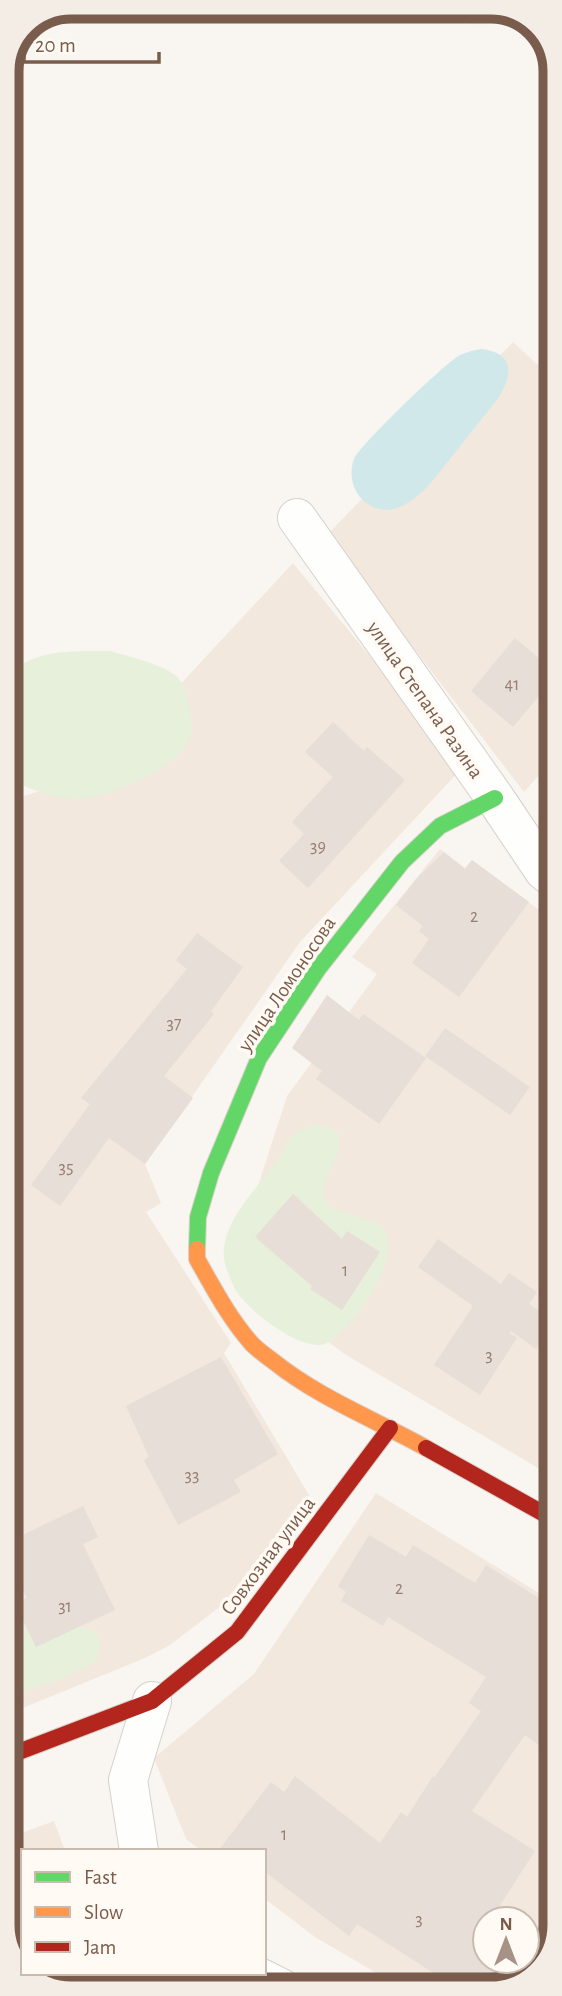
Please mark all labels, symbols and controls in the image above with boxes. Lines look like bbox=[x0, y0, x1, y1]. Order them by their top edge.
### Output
scale bar bbox=[24, 21, 159, 65]
text: 20 m bbox=[35, 35, 76, 56]
street label: улица Степана Разина bbox=[362, 617, 487, 783]
house number: 41 bbox=[505, 676, 519, 694]
house number: 39 bbox=[310, 838, 326, 856]
house number: 2 bbox=[470, 908, 478, 926]
street label: улица Ломоносова bbox=[234, 913, 340, 1056]
house number: 37 bbox=[167, 1015, 181, 1033]
house number: 35 bbox=[59, 1159, 73, 1177]
house number: 1 bbox=[342, 1262, 348, 1280]
house number: 3 bbox=[485, 1347, 493, 1365]
house number: 33 bbox=[185, 1467, 199, 1485]
street label: Совхозная улица bbox=[217, 1493, 319, 1619]
house number: 2 bbox=[395, 1580, 403, 1598]
house number: 31 bbox=[58, 1598, 72, 1616]
house number: 1 bbox=[281, 1826, 287, 1844]
legend bbox=[21, 1849, 266, 1975]
text: Fast bbox=[84, 1867, 117, 1888]
text: Slow bbox=[84, 1902, 123, 1923]
north arrow bbox=[471, 1905, 541, 1975]
house number: 3 bbox=[415, 1911, 423, 1929]
text: N bbox=[499, 1915, 513, 1934]
text: Jam bbox=[84, 1937, 116, 1958]

